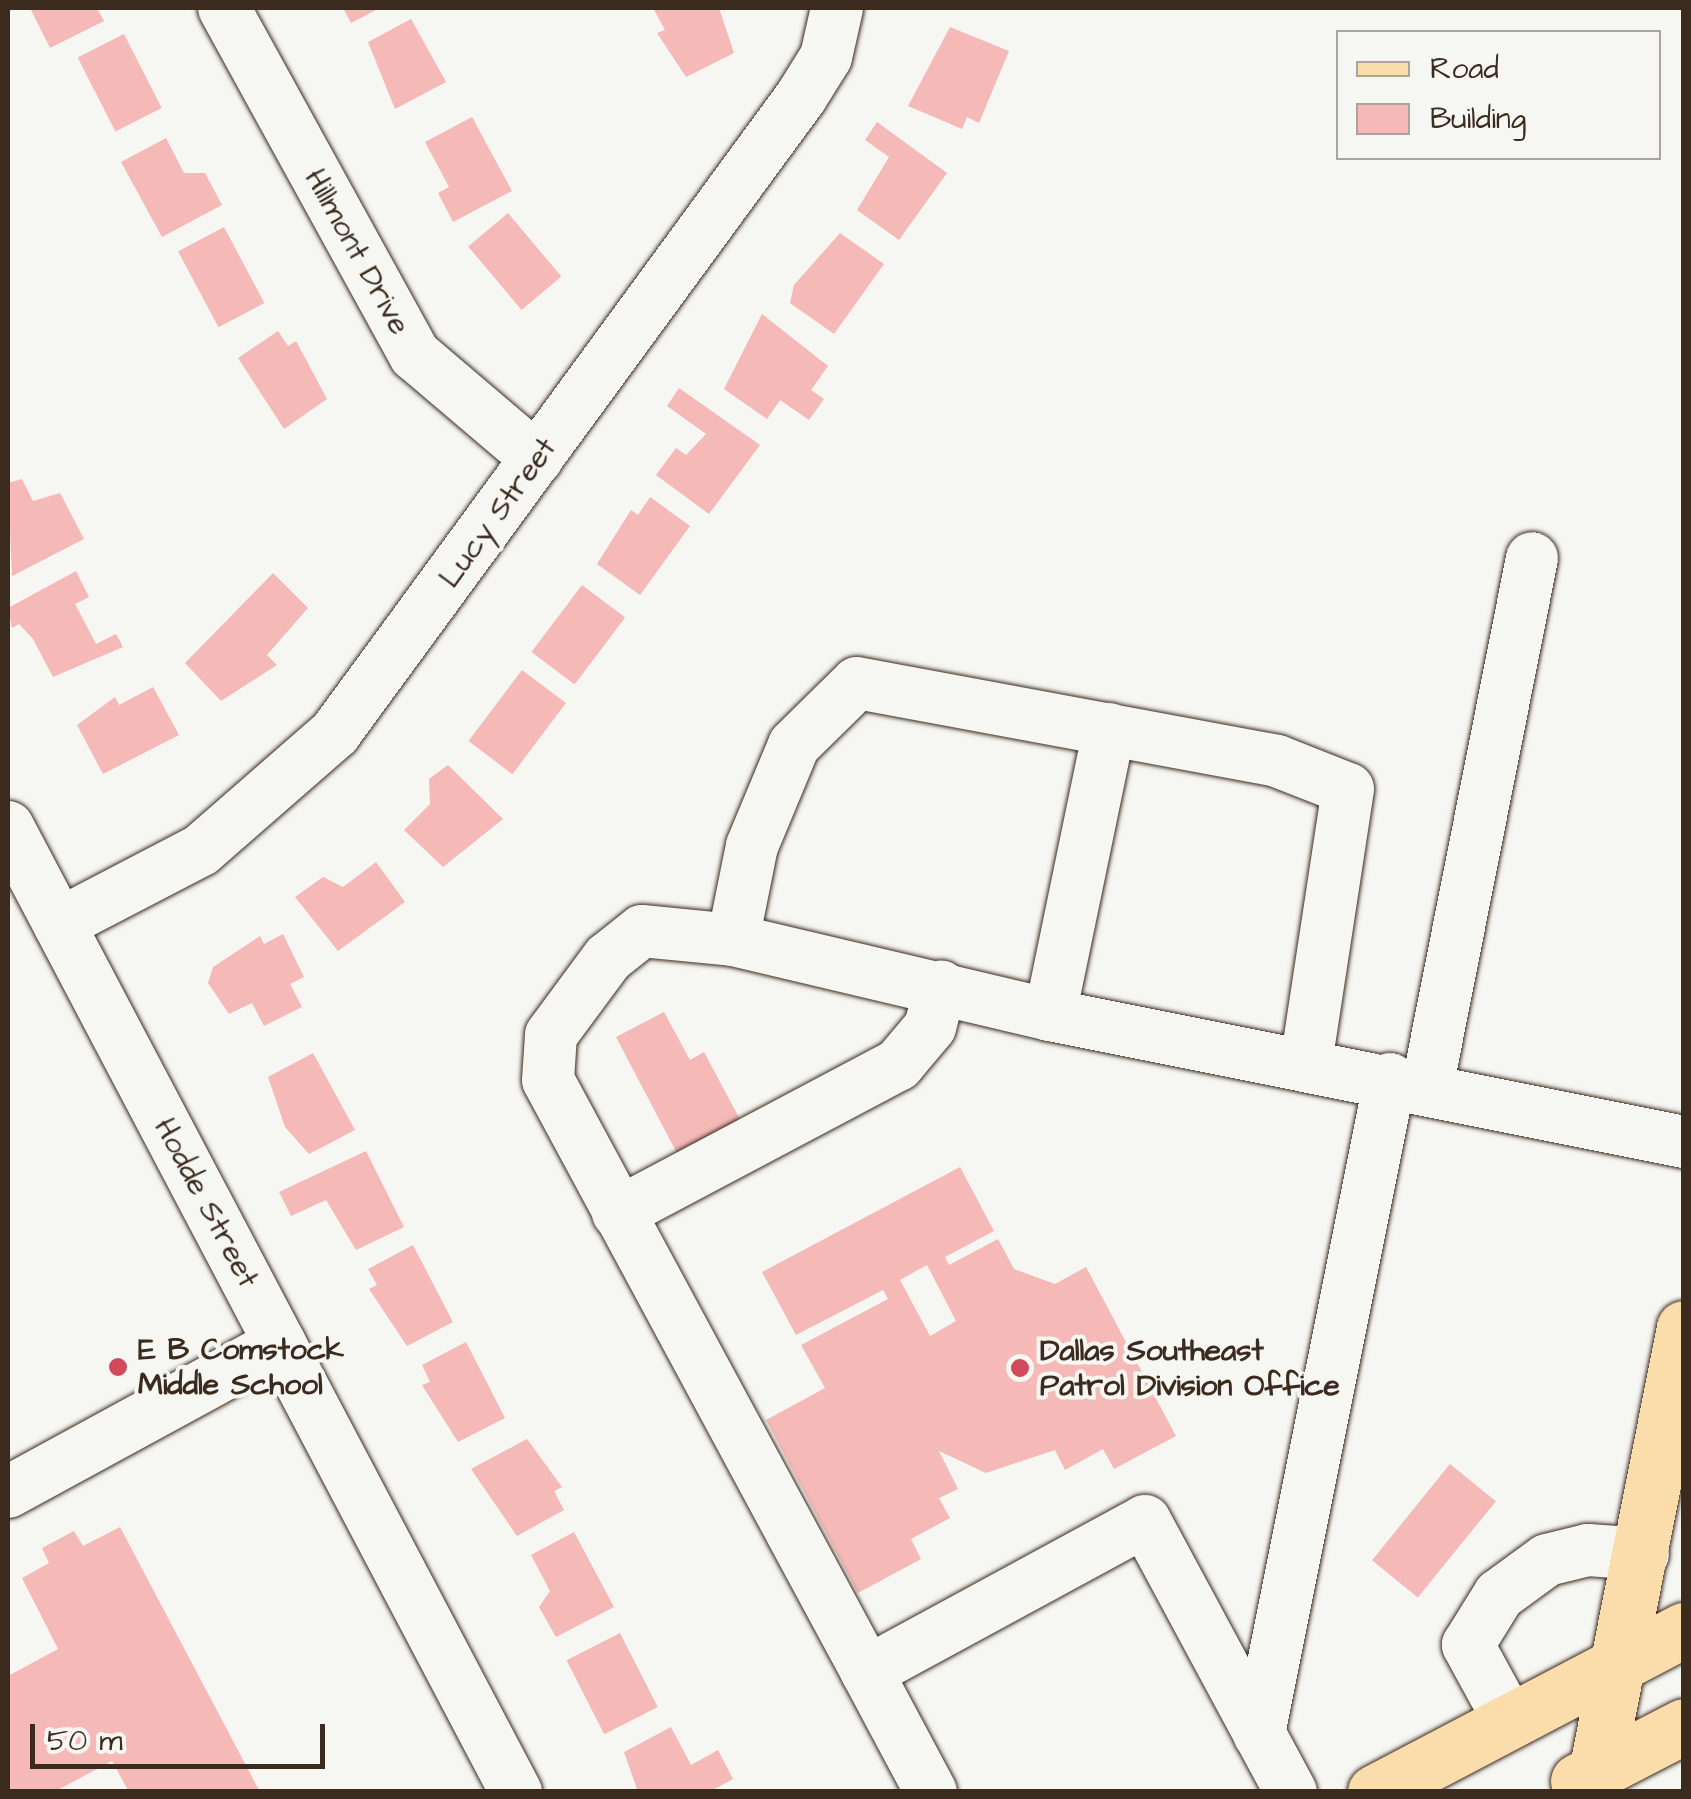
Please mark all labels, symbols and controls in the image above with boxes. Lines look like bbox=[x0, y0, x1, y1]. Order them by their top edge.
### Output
legend bbox=[1336, 30, 1661, 160]
text: Road bbox=[1430, 48, 1499, 90]
text: Building bbox=[1430, 98, 1526, 140]
street label: Hillmont Drive bbox=[297, 163, 417, 341]
street label: Lucy Street bbox=[432, 431, 564, 595]
street label: Hodde Street bbox=[146, 1112, 266, 1294]
place label: E B Comstock Middle School bbox=[138, 1332, 344, 1402]
place label: Dallas Southeast Patrol Division Office bbox=[1040, 1333, 1340, 1404]
marker: E B Comstock Middle School bbox=[107, 1356, 129, 1378]
marker: Dallas Southeast Patrol Division Office bbox=[1009, 1357, 1031, 1379]
scale bar bbox=[35, 1704, 330, 1766]
text: 50 m bbox=[47, 1720, 123, 1762]

